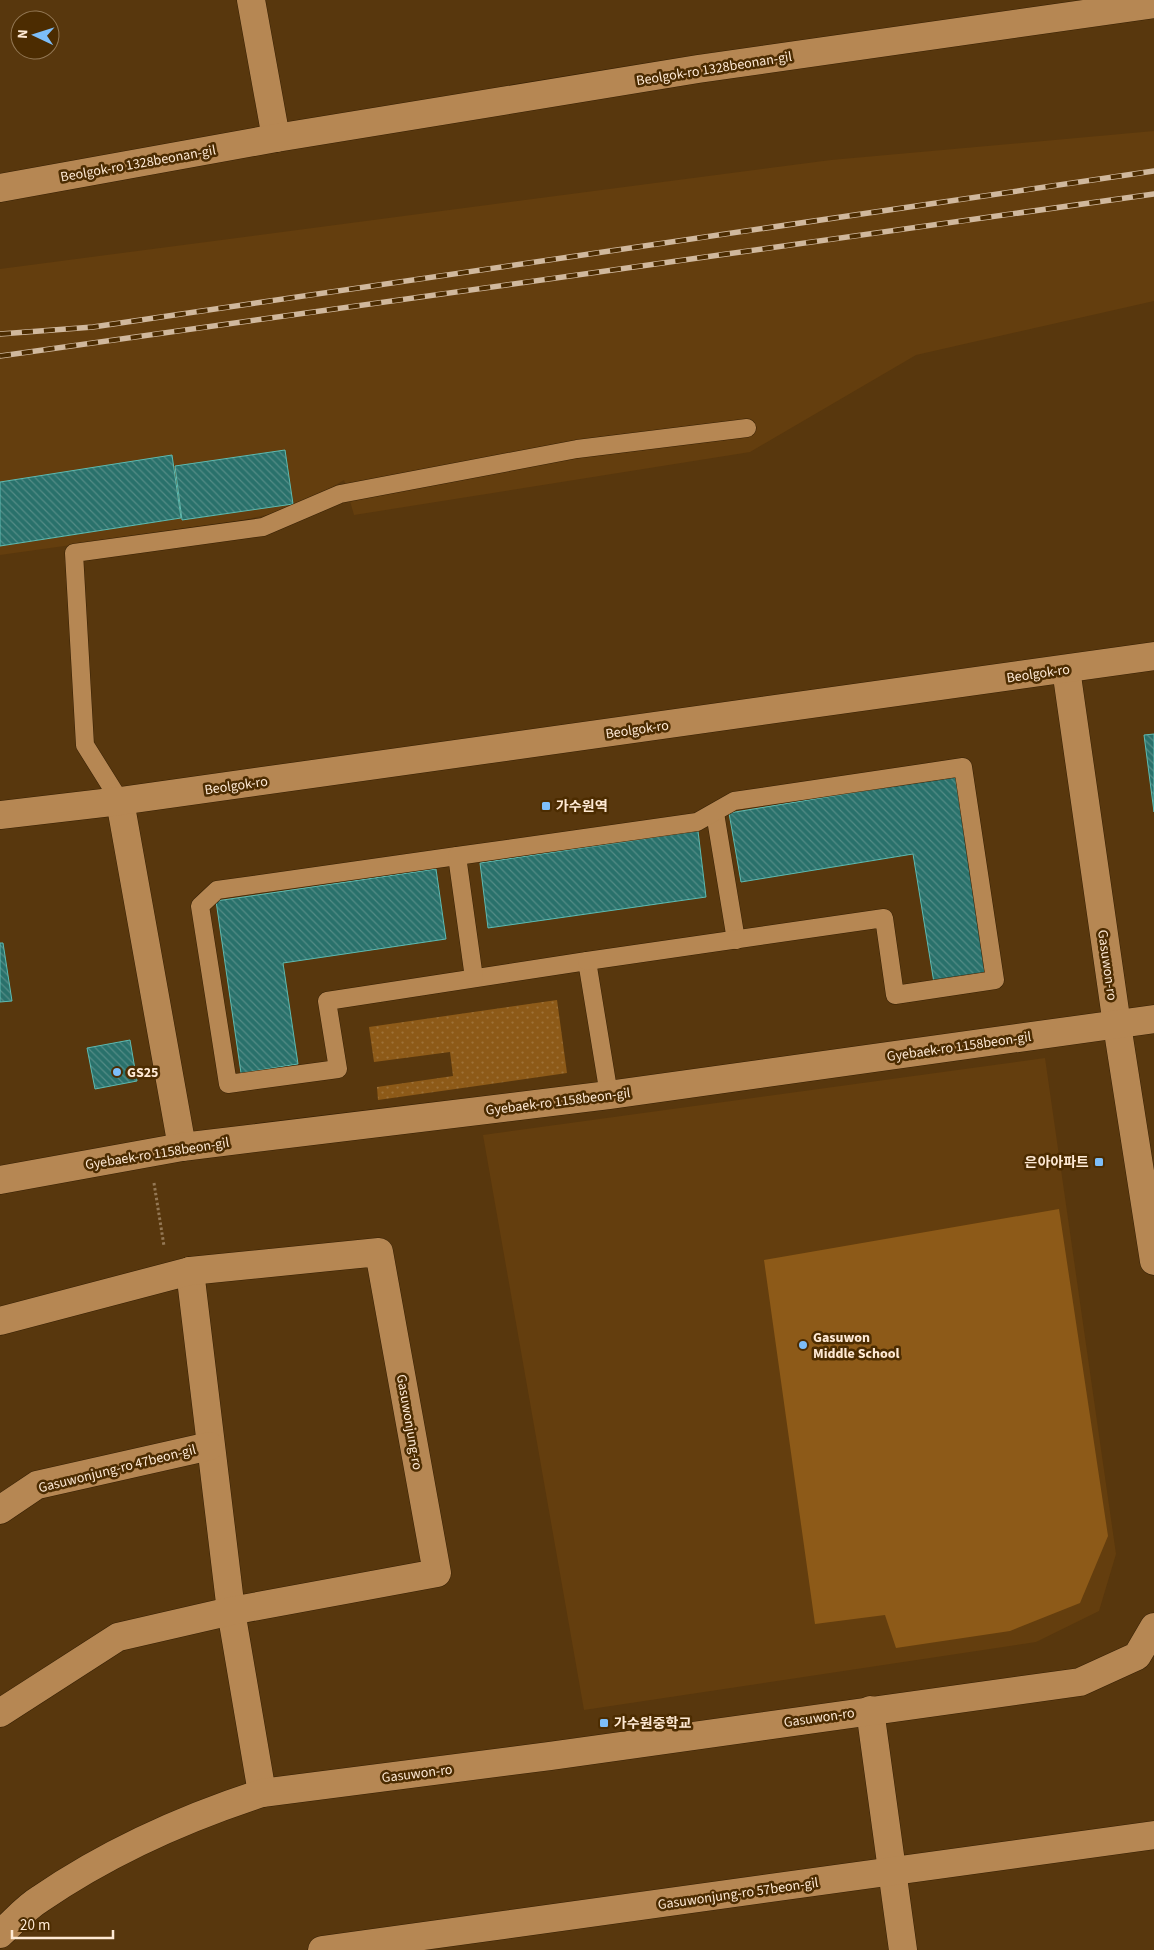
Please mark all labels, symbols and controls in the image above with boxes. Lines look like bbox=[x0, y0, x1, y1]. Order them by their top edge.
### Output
north arrow bbox=[10, 10, 60, 60]
text: N bbox=[13, 29, 33, 40]
street label: Beolgok-ro 1328beonan-gil bbox=[635, 47, 794, 91]
street label: Beolgok-ro 1328beonan-gil bbox=[59, 140, 218, 188]
street label: Beolgok-ro bbox=[1005, 660, 1071, 688]
street label: Beolgok-ro bbox=[604, 716, 670, 744]
street label: Beolgok-ro bbox=[203, 772, 269, 800]
place label: 가수원역 bbox=[556, 797, 608, 817]
marker: 가수원역 bbox=[540, 800, 552, 812]
street label: Gasuwon-ro bbox=[1092, 929, 1122, 1002]
street label: Gyebaek-ro 1158beon-gil bbox=[886, 1027, 1033, 1067]
place label: GS25 bbox=[127, 1063, 159, 1083]
marker: GS25 bbox=[111, 1066, 123, 1078]
street label: Gyebaek-ro 1158beon-gil bbox=[485, 1083, 632, 1121]
street label: Gyebaek-ro 1158beon-gil bbox=[84, 1133, 231, 1175]
place label: 은아아파트 bbox=[1025, 1153, 1089, 1173]
marker: 은아아파트 bbox=[1093, 1156, 1105, 1168]
place label: Gasuwon Middle School bbox=[813, 1328, 900, 1364]
marker: Gasuwon Middle School bbox=[797, 1339, 809, 1351]
street label: Gasuwonjung-ro bbox=[391, 1373, 427, 1472]
street label: Gasuwonjung-ro 47beon-gil bbox=[36, 1440, 199, 1498]
street label: Gasuwon-ro bbox=[783, 1703, 856, 1733]
place label: 가수원중학교 bbox=[614, 1714, 691, 1734]
marker: 가수원중학교 bbox=[598, 1717, 610, 1729]
street label: Gasuwon-ro bbox=[381, 1760, 454, 1788]
street label: Gasuwonjung-ro 57beon-gil bbox=[657, 1873, 820, 1915]
scale bar bbox=[12, 1908, 114, 1940]
text: 20 m bbox=[20, 1915, 50, 1936]

